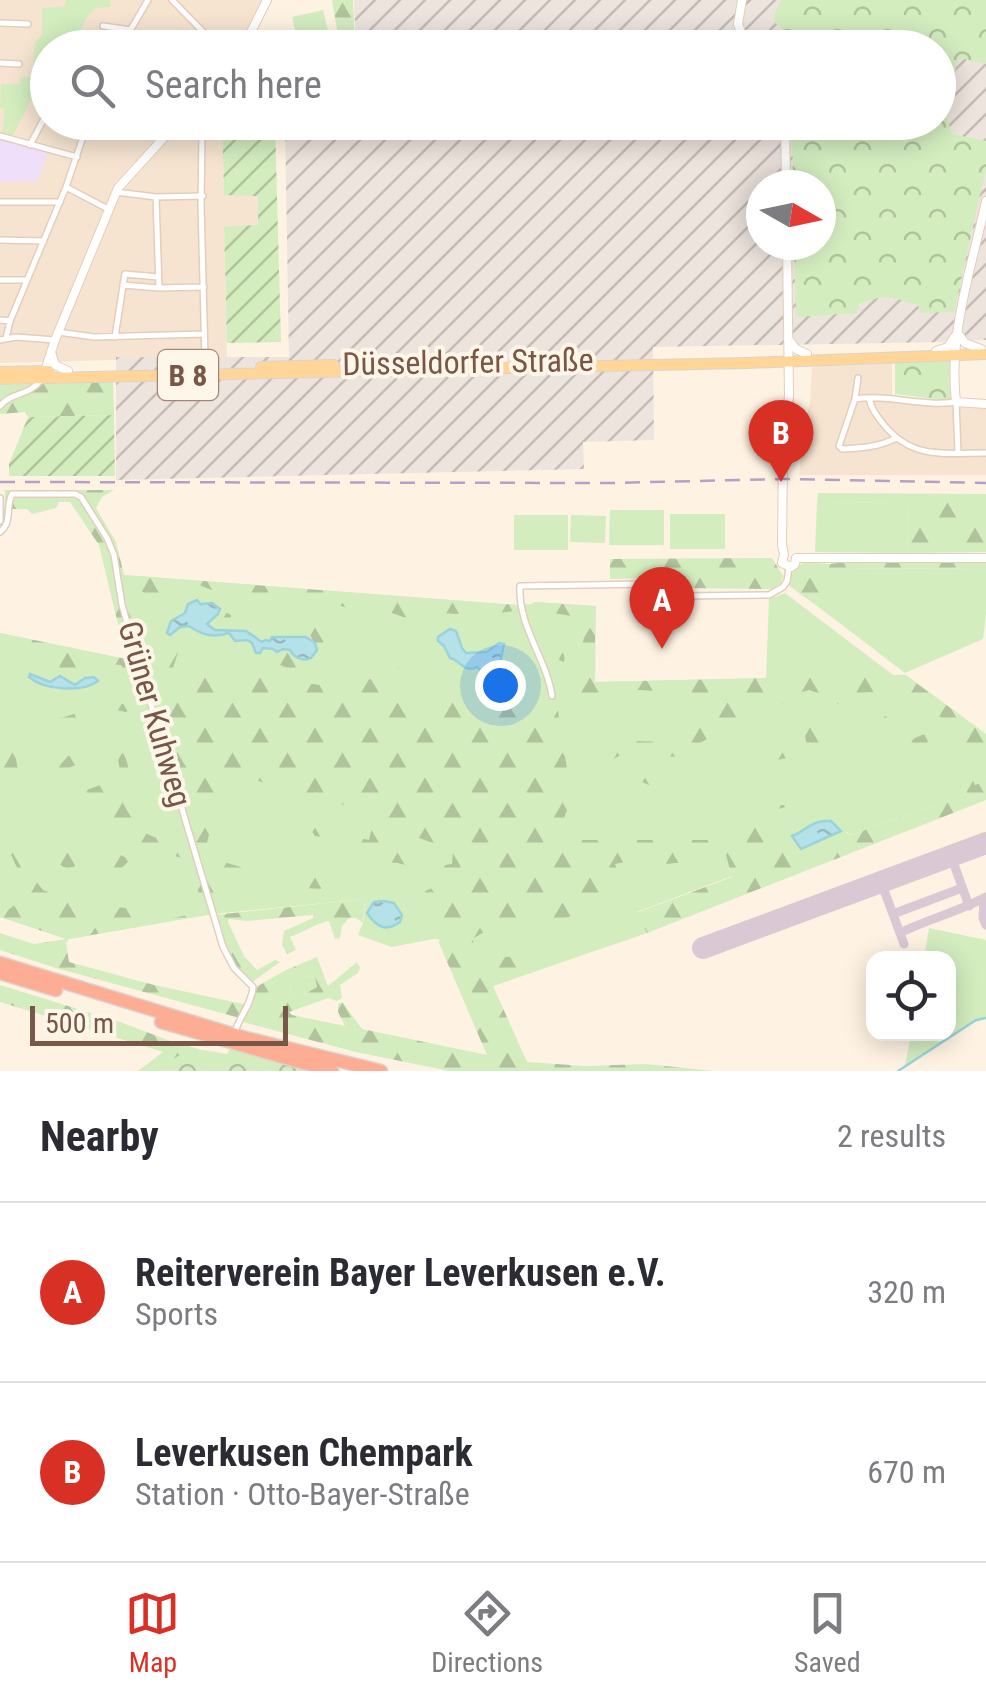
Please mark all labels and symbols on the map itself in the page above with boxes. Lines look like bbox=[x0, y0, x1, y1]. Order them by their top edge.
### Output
north arrow bbox=[746, 170, 836, 260]
street label: Düsseldorfer Straße bbox=[342, 341, 594, 383]
road number: B 8 bbox=[158, 350, 218, 400]
pin: B bbox=[748, 400, 814, 482]
pin: A bbox=[630, 566, 694, 649]
street label: Grüner Kuhweg bbox=[110, 617, 200, 811]
your location bbox=[475, 660, 526, 711]
scale bar bbox=[30, 1001, 288, 1046]

